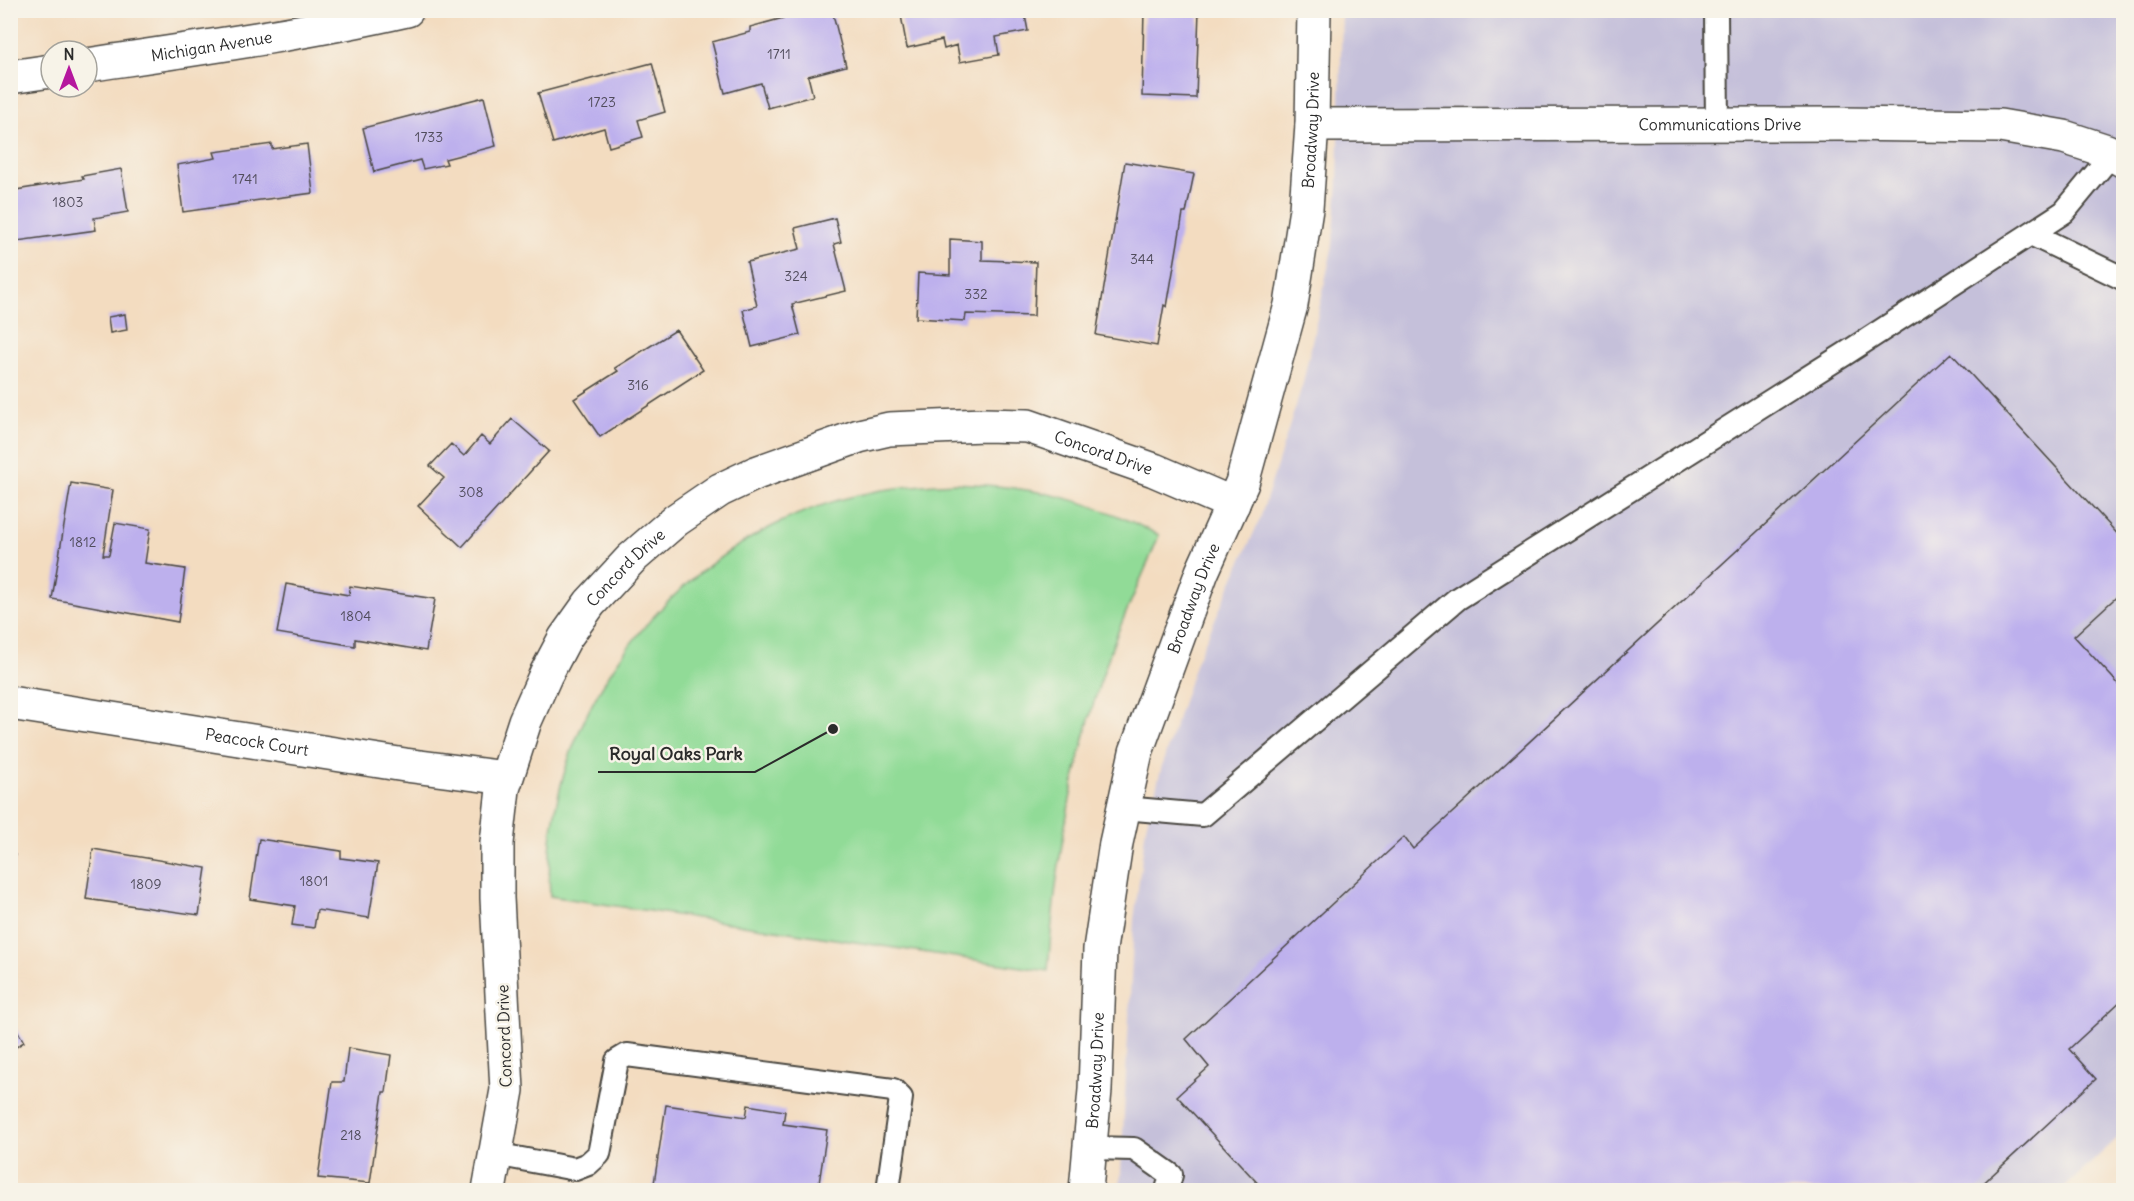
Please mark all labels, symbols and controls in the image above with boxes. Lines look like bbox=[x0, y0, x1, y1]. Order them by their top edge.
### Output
street label: Michigan Avenue bbox=[150, 27, 274, 65]
north arrow bbox=[39, 39, 99, 99]
text: N bbox=[63, 44, 75, 64]
house number: 1711 bbox=[767, 45, 791, 63]
street label: Broadway Drive bbox=[1297, 72, 1323, 189]
house number: 1723 bbox=[588, 93, 616, 111]
street label: Communications Drive bbox=[1638, 114, 1802, 134]
house number: 1733 bbox=[415, 128, 443, 146]
house number: 1741 bbox=[232, 170, 258, 188]
house number: 1803 bbox=[53, 193, 83, 211]
house number: 344 bbox=[1130, 250, 1154, 268]
house number: 324 bbox=[784, 267, 808, 285]
house number: 332 bbox=[964, 285, 988, 303]
house number: 316 bbox=[627, 376, 649, 394]
street label: Concord Drive bbox=[1052, 426, 1156, 479]
house number: 308 bbox=[458, 483, 484, 501]
street label: Concord Drive bbox=[582, 524, 669, 611]
house number: 1812 bbox=[70, 533, 97, 551]
street label: Broadway Drive bbox=[1163, 540, 1224, 656]
house number: 1804 bbox=[341, 607, 371, 625]
street label: Peacock Court bbox=[204, 724, 311, 760]
callout: Royal Oaks Park bbox=[598, 736, 755, 772]
text: Royal Oaks Park bbox=[609, 742, 743, 765]
house number: 1801 bbox=[300, 872, 328, 890]
house number: 1809 bbox=[131, 875, 161, 893]
street label: Concord Drive bbox=[492, 984, 516, 1088]
street label: Broadway Drive bbox=[1082, 1012, 1108, 1130]
house number: 218 bbox=[340, 1126, 362, 1144]

